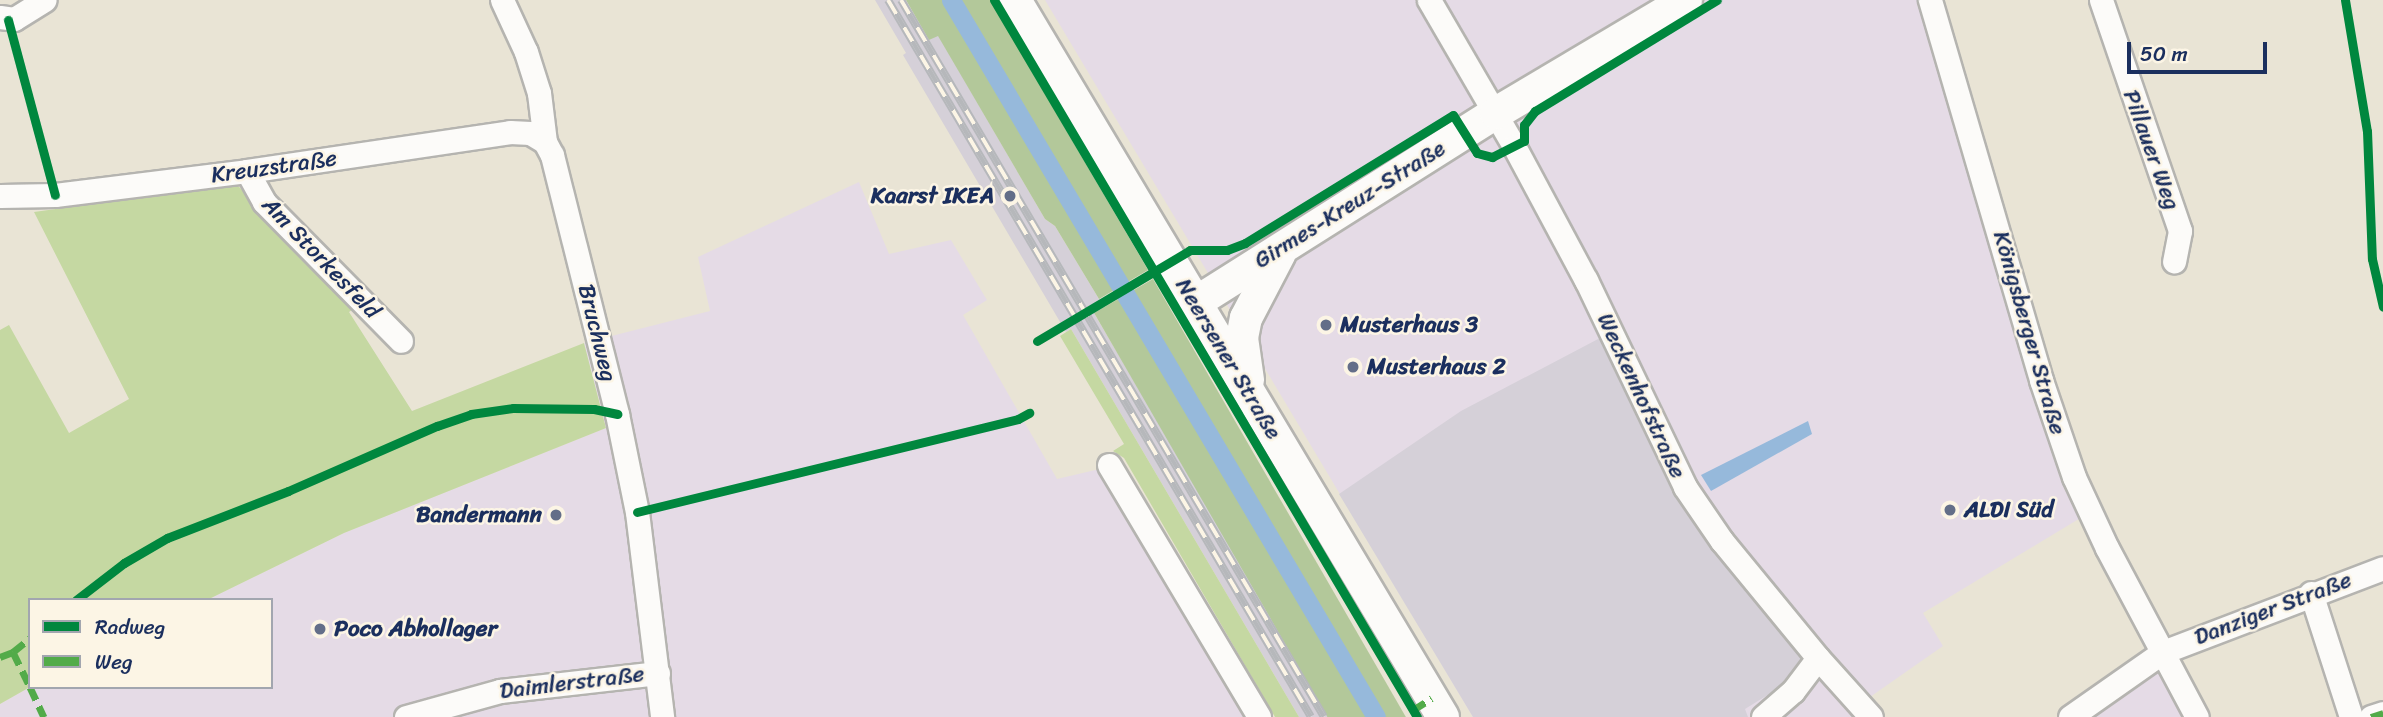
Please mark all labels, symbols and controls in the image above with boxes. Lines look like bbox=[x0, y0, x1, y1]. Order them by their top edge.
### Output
scale bar bbox=[2131, 28, 2271, 72]
text: 50 m bbox=[2140, 35, 2188, 73]
street label: Pillauer Weg bbox=[2117, 86, 2185, 214]
street label: Girmes-Kreuz-Straße bbox=[1250, 135, 1450, 275]
street label: Kreuzstraße bbox=[209, 145, 339, 189]
place label: Kaarst IKEA bbox=[871, 182, 994, 210]
marker: Kaarst IKEA bbox=[1000, 186, 1020, 206]
street label: Am Storkesfeld bbox=[256, 191, 386, 325]
street label: Königsberger Straße bbox=[1987, 228, 2071, 438]
street label: Neersener Straße bbox=[1169, 273, 1287, 445]
street label: Bruchweg bbox=[572, 282, 622, 384]
street label: Weckenhofstraße bbox=[1591, 309, 1691, 483]
place label: Musterhaus 3 bbox=[1340, 311, 1478, 339]
marker: Musterhaus 3 bbox=[1318, 317, 1334, 333]
place label: Musterhaus 2 bbox=[1367, 353, 1506, 381]
marker: Musterhaus 2 bbox=[1345, 359, 1361, 375]
place label: ALDI Süd bbox=[1964, 496, 2055, 524]
place label: Bandermann bbox=[416, 501, 542, 529]
marker: ALDI Süd bbox=[1942, 502, 1958, 518]
marker: Bandermann bbox=[548, 507, 564, 523]
street label: Danziger Straße bbox=[2190, 566, 2356, 652]
legend bbox=[28, 598, 273, 689]
text: Radweg bbox=[95, 608, 165, 646]
place label: Poco Abhollager bbox=[334, 615, 497, 643]
marker: Poco Abhollager bbox=[312, 621, 328, 637]
text: Weg bbox=[95, 643, 133, 681]
street label: Daimlerstraße bbox=[498, 660, 646, 706]

